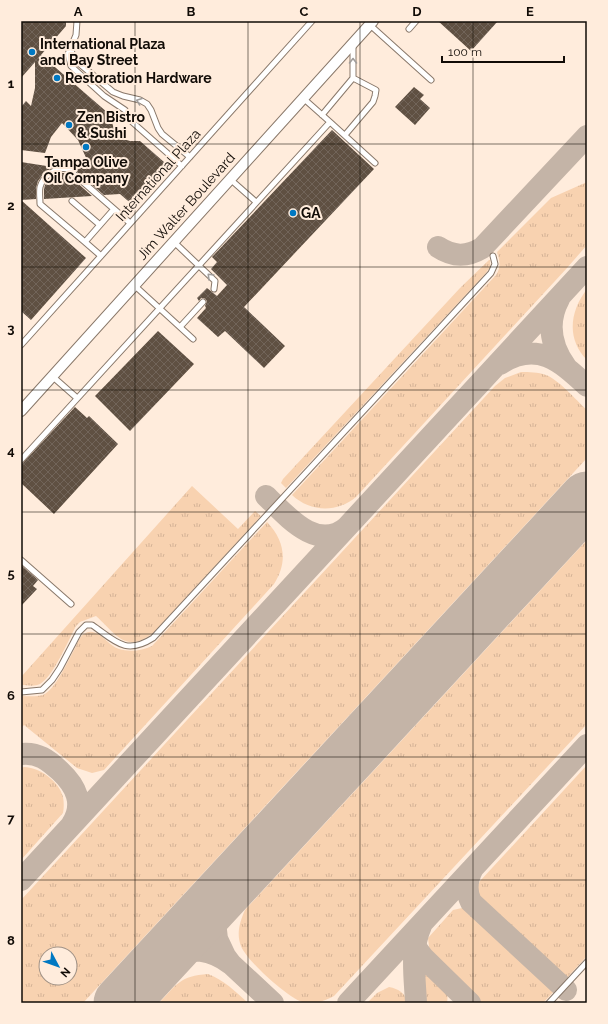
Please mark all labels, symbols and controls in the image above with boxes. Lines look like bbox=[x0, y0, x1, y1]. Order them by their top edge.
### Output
text: A bbox=[74, 4, 83, 19]
text: B bbox=[187, 4, 196, 19]
text: C bbox=[300, 4, 309, 19]
text: D bbox=[412, 4, 422, 19]
text: E bbox=[526, 4, 534, 19]
place label: International Plaza and Bay Street bbox=[40, 36, 165, 68]
scale bar bbox=[442, 38, 564, 64]
text: 100 m bbox=[448, 45, 482, 59]
marker: International Plaza and Bay Street bbox=[27, 47, 37, 57]
one-way arrow bbox=[349, 58, 357, 64]
place label: Restoration Hardware bbox=[65, 70, 212, 86]
marker: Restoration Hardware bbox=[52, 73, 62, 83]
text: 1 bbox=[8, 76, 15, 91]
one-way arrow bbox=[135, 97, 142, 105]
place label: Zen Bistro & Sushi bbox=[77, 109, 145, 141]
marker: Zen Bistro & Sushi bbox=[64, 120, 74, 130]
street label: International Plaza bbox=[112, 126, 204, 224]
marker: Tampa Olive Oil Company bbox=[81, 142, 91, 152]
street label: Jim Walter Boulevard bbox=[134, 149, 238, 263]
place label: Tampa Olive Oil Company bbox=[43, 154, 129, 186]
text: 2 bbox=[7, 198, 15, 213]
place label: GA bbox=[301, 205, 321, 221]
marker: GA bbox=[288, 208, 298, 218]
one-way arrow bbox=[207, 273, 215, 281]
text: 3 bbox=[7, 321, 15, 336]
text: 4 bbox=[7, 443, 15, 458]
text: 5 bbox=[7, 566, 15, 581]
text: 6 bbox=[7, 688, 15, 703]
text: 7 bbox=[7, 811, 15, 826]
text: 8 bbox=[7, 933, 15, 948]
north arrow bbox=[38, 946, 78, 986]
text: N bbox=[58, 965, 73, 980]

